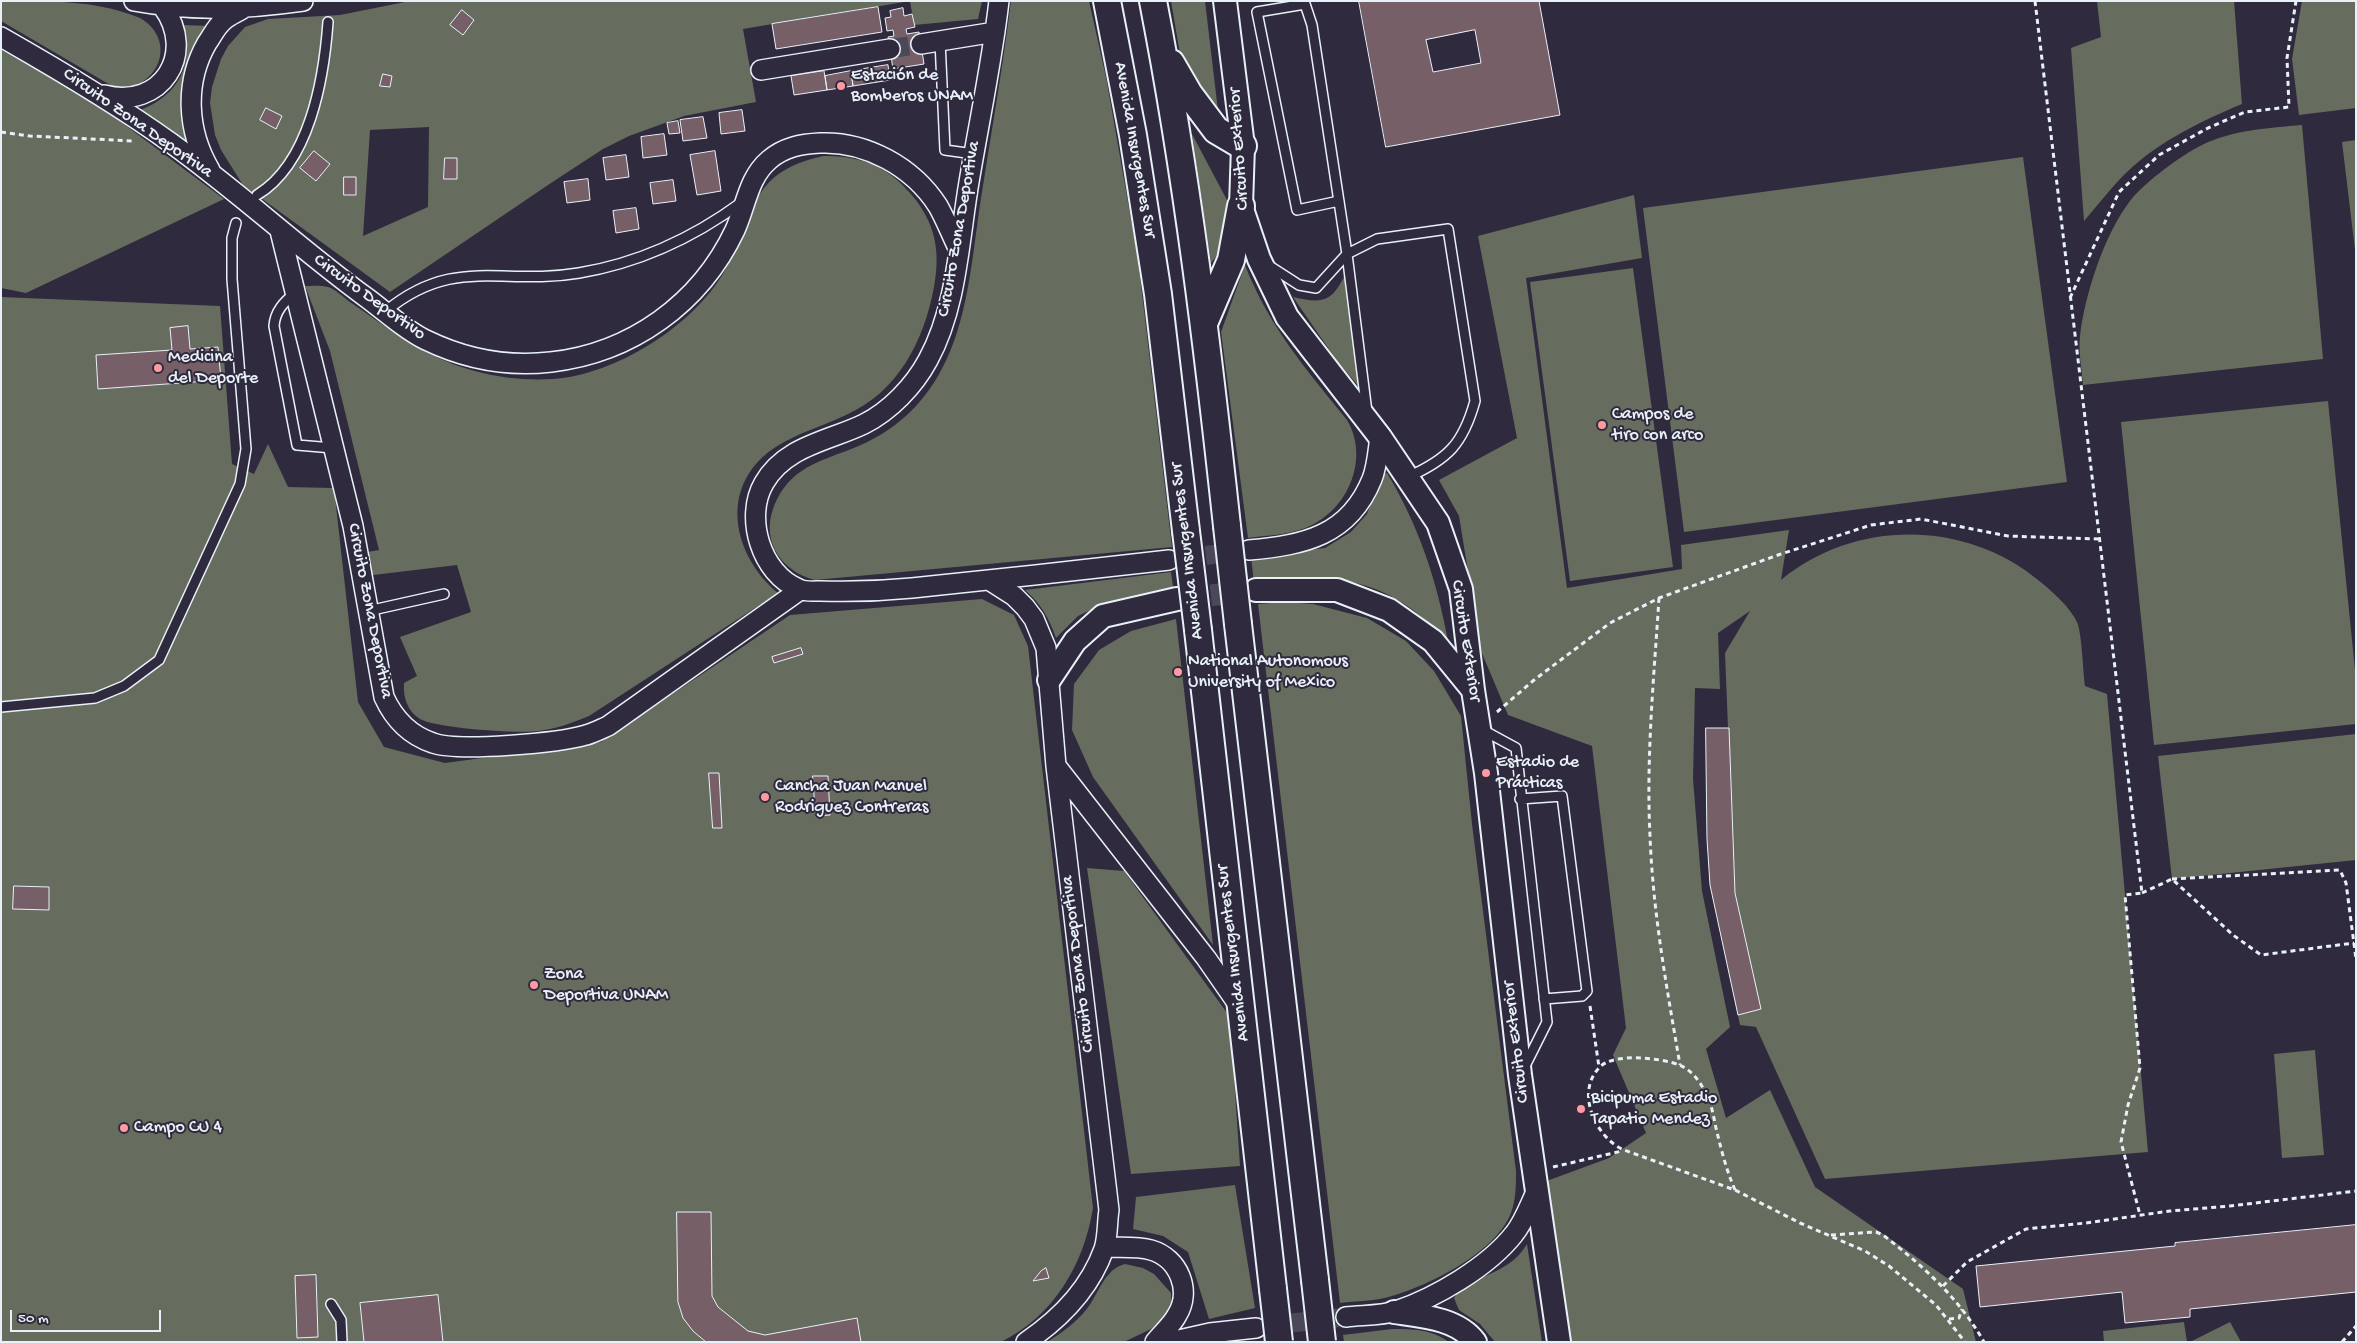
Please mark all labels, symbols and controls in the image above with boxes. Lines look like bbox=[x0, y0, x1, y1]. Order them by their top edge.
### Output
street label: Avenida Insurgentes Sur bbox=[1108, 60, 1160, 240]
street label: Circuito Zona Deportiva bbox=[58, 64, 216, 184]
place label: Estación de Bomberos UNAM bbox=[851, 65, 973, 108]
marker: Estación de Bomberos UNAM bbox=[835, 80, 847, 92]
street label: Circuito Exterior bbox=[1225, 87, 1255, 211]
street label: Circuito Zona Deportiva bbox=[934, 139, 986, 319]
street label: Circuito Deportivo bbox=[309, 250, 429, 346]
place label: Medicina del Deporte bbox=[168, 347, 258, 389]
marker: Medicina del Deporte bbox=[152, 362, 164, 374]
place label: Campos de tiro con arco bbox=[1612, 404, 1703, 446]
marker: Campos de tiro con arco bbox=[1596, 419, 1608, 431]
street label: Avenida Insurgentes Sur bbox=[1166, 461, 1210, 641]
street label: Circuito Zona Deportiva bbox=[341, 522, 397, 700]
street label: Circuito Exterior bbox=[1445, 579, 1485, 703]
place label: National Autonomous University of Mexico bbox=[1188, 651, 1348, 694]
marker: National Autonomous University of Mexico bbox=[1172, 666, 1184, 678]
place label: Estadio de Prácticas bbox=[1496, 752, 1579, 794]
marker: Estadio de Prácticas bbox=[1480, 767, 1492, 779]
place label: Cancha Juan Manuel Rodriguez Contreras bbox=[775, 776, 928, 819]
marker: Cancha Juan Manuel Rodriguez Contreras bbox=[759, 791, 771, 803]
street label: Avenida Insurgentes Sur bbox=[1212, 863, 1256, 1043]
street label: Circuito Zona Deportiva bbox=[1057, 874, 1101, 1054]
place label: Zona Deportiva UNAM bbox=[544, 964, 668, 1006]
marker: Zona Deportiva UNAM bbox=[528, 979, 540, 991]
street label: Circuito Exterior bbox=[1499, 980, 1535, 1104]
place label: Bicipuma Estadio Tapatio Mendez bbox=[1591, 1088, 1717, 1130]
marker: Bicipuma Estadio Tapatio Mendez bbox=[1575, 1103, 1587, 1115]
place label: Campo CU 4 bbox=[134, 1117, 222, 1139]
marker: Campo CU 4 bbox=[118, 1122, 130, 1134]
scale bar bbox=[12, 1300, 164, 1332]
text: 50 m bbox=[18, 1310, 49, 1328]

